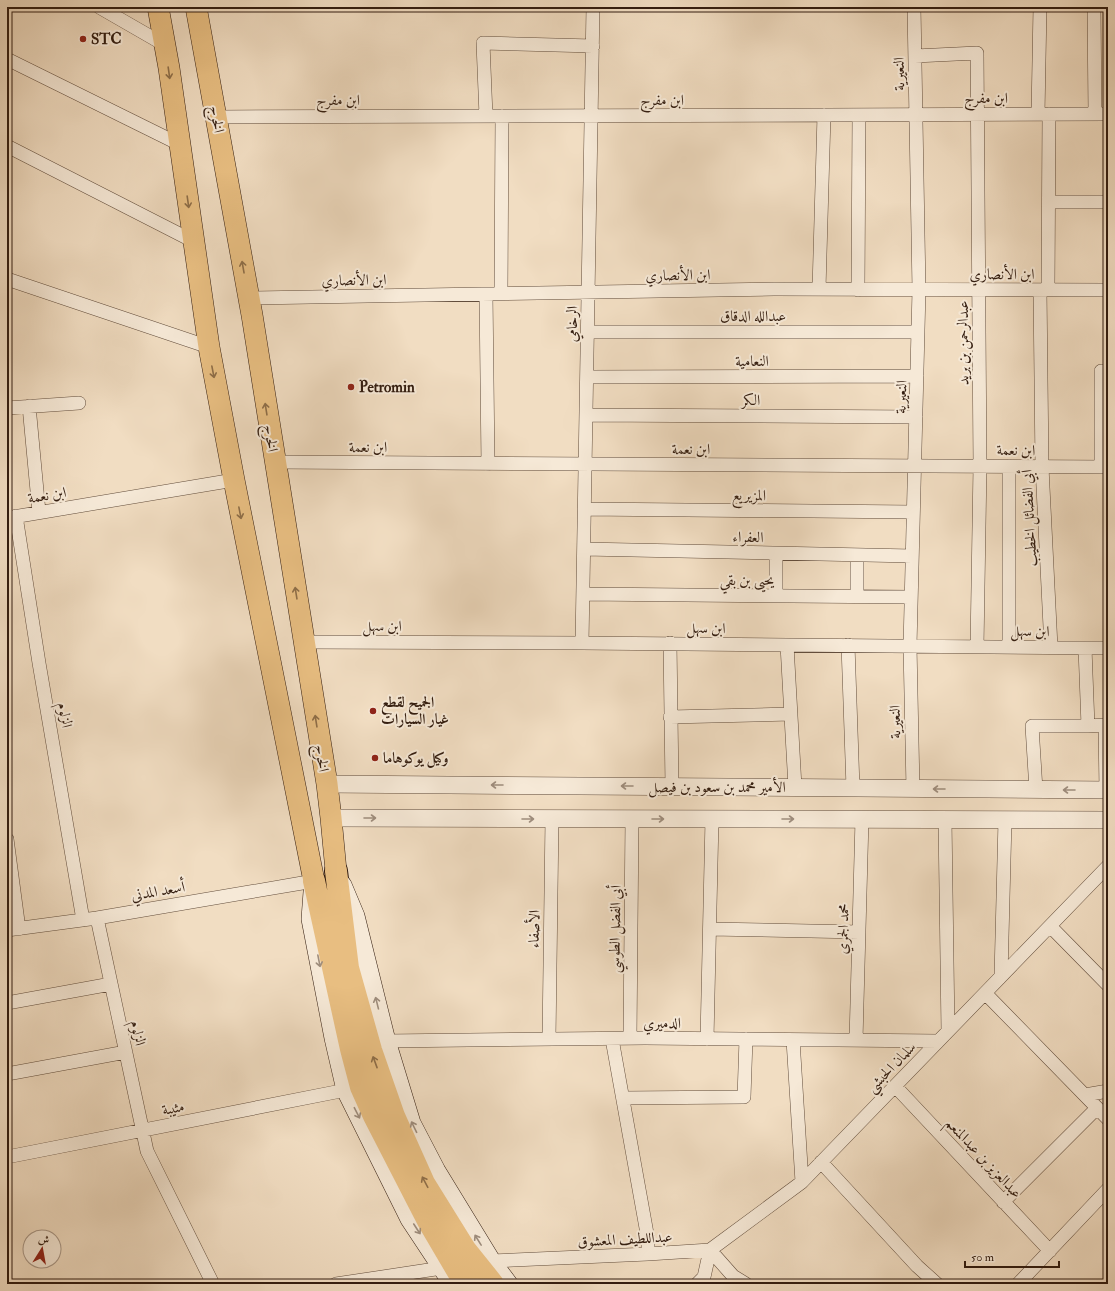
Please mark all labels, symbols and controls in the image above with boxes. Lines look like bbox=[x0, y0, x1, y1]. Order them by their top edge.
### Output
place label: STC bbox=[91, 30, 121, 49]
marker: STC bbox=[78, 34, 88, 44]
street label: النعيرية bbox=[890, 57, 909, 91]
one-way arrow bbox=[165, 66, 173, 79]
street label: ابن مفرج bbox=[964, 89, 1008, 111]
street label: ابن مفرج bbox=[316, 91, 360, 113]
street label: ابن مفرج bbox=[640, 91, 684, 113]
street label: الخرج bbox=[202, 104, 228, 135]
one-way arrow bbox=[184, 195, 192, 208]
one-way arrow bbox=[239, 261, 247, 274]
street label: ابن الأنصاري bbox=[645, 263, 711, 288]
street label: ابن الأنصاري bbox=[969, 263, 1035, 286]
street label: ابن الأنصاري bbox=[321, 268, 387, 293]
street label: عبدالرحمن بن بريد bbox=[954, 301, 973, 385]
street label: الرخامي bbox=[563, 306, 584, 342]
street label: عبدالله الدقاق bbox=[720, 307, 786, 326]
street label: النعامية bbox=[735, 352, 769, 371]
one-way arrow bbox=[209, 365, 217, 378]
place label: Petromin bbox=[359, 378, 415, 397]
street label: النعيرية bbox=[891, 380, 912, 414]
marker: Petromin bbox=[346, 382, 356, 392]
street label: الكر bbox=[740, 391, 760, 410]
one-way arrow bbox=[262, 403, 270, 416]
street label: الخرج bbox=[256, 423, 282, 454]
street label: ابن نعمة bbox=[349, 438, 387, 457]
street label: ابن نعمة bbox=[672, 440, 710, 459]
street label: ابن نعمة bbox=[997, 441, 1035, 460]
street label: أبي الفضائل الخطيب bbox=[1015, 468, 1044, 567]
street label: ابن نعمة bbox=[26, 483, 68, 508]
street label: المزيريع bbox=[732, 486, 766, 509]
one-way arrow bbox=[237, 506, 245, 519]
street label: العفراء bbox=[732, 528, 764, 547]
street label: يحيى بن بقي bbox=[720, 571, 774, 594]
one-way arrow bbox=[292, 586, 300, 599]
street label: ابن سهل bbox=[362, 617, 402, 637]
street label: ابن سهل bbox=[686, 619, 726, 639]
street label: ابن سهل bbox=[1010, 622, 1050, 642]
place label: الجميح لقطع غيار السيارات bbox=[381, 693, 449, 729]
street label: الزلوم bbox=[50, 701, 76, 730]
street label: النعيرية bbox=[886, 705, 905, 739]
marker: الجميح لقطع غيار السيارات bbox=[368, 706, 378, 716]
one-way arrow bbox=[312, 715, 320, 728]
street label: الخرج bbox=[307, 743, 333, 774]
place label: وكيل يوكوهاما bbox=[383, 749, 449, 769]
marker: وكيل يوكوهاما bbox=[370, 753, 380, 763]
street label: الأمير محمد بن سعود بن فيصل bbox=[648, 776, 786, 798]
one-way arrow bbox=[491, 781, 504, 789]
one-way arrow bbox=[621, 782, 634, 790]
one-way arrow bbox=[933, 785, 946, 793]
one-way arrow bbox=[1063, 786, 1076, 794]
one-way arrow bbox=[363, 814, 376, 822]
one-way arrow bbox=[521, 815, 534, 823]
one-way arrow bbox=[651, 815, 664, 823]
one-way arrow bbox=[781, 815, 794, 823]
street label: أسعد المدني bbox=[129, 875, 187, 908]
street label: أبي الفضل الطوسي bbox=[603, 884, 630, 973]
street label: محمد الجمري bbox=[833, 903, 856, 955]
street label: الأصفاء bbox=[523, 910, 544, 948]
one-way arrow bbox=[315, 954, 323, 967]
one-way arrow bbox=[372, 997, 380, 1010]
street label: الدميري bbox=[643, 1014, 681, 1035]
street label: الزلوم bbox=[123, 1019, 149, 1048]
street label: سلمان الحبشي bbox=[862, 1038, 923, 1100]
one-way arrow bbox=[371, 1056, 378, 1069]
street label: مثيبة bbox=[160, 1097, 186, 1120]
one-way arrow bbox=[354, 1107, 361, 1119]
street label: عبدالعزيز بن عبدالمنعم bbox=[938, 1114, 1026, 1205]
one-way arrow bbox=[410, 1122, 417, 1134]
one-way arrow bbox=[420, 1176, 428, 1188]
one-way arrow bbox=[413, 1223, 421, 1235]
street label: عبداللطيف المعشوق bbox=[577, 1228, 673, 1251]
north arrow bbox=[22, 1229, 62, 1269]
text: ش bbox=[37, 1232, 50, 1247]
one-way arrow bbox=[474, 1234, 482, 1246]
scale bar bbox=[965, 1243, 1059, 1269]
text: 50 m bbox=[971, 1250, 995, 1265]

